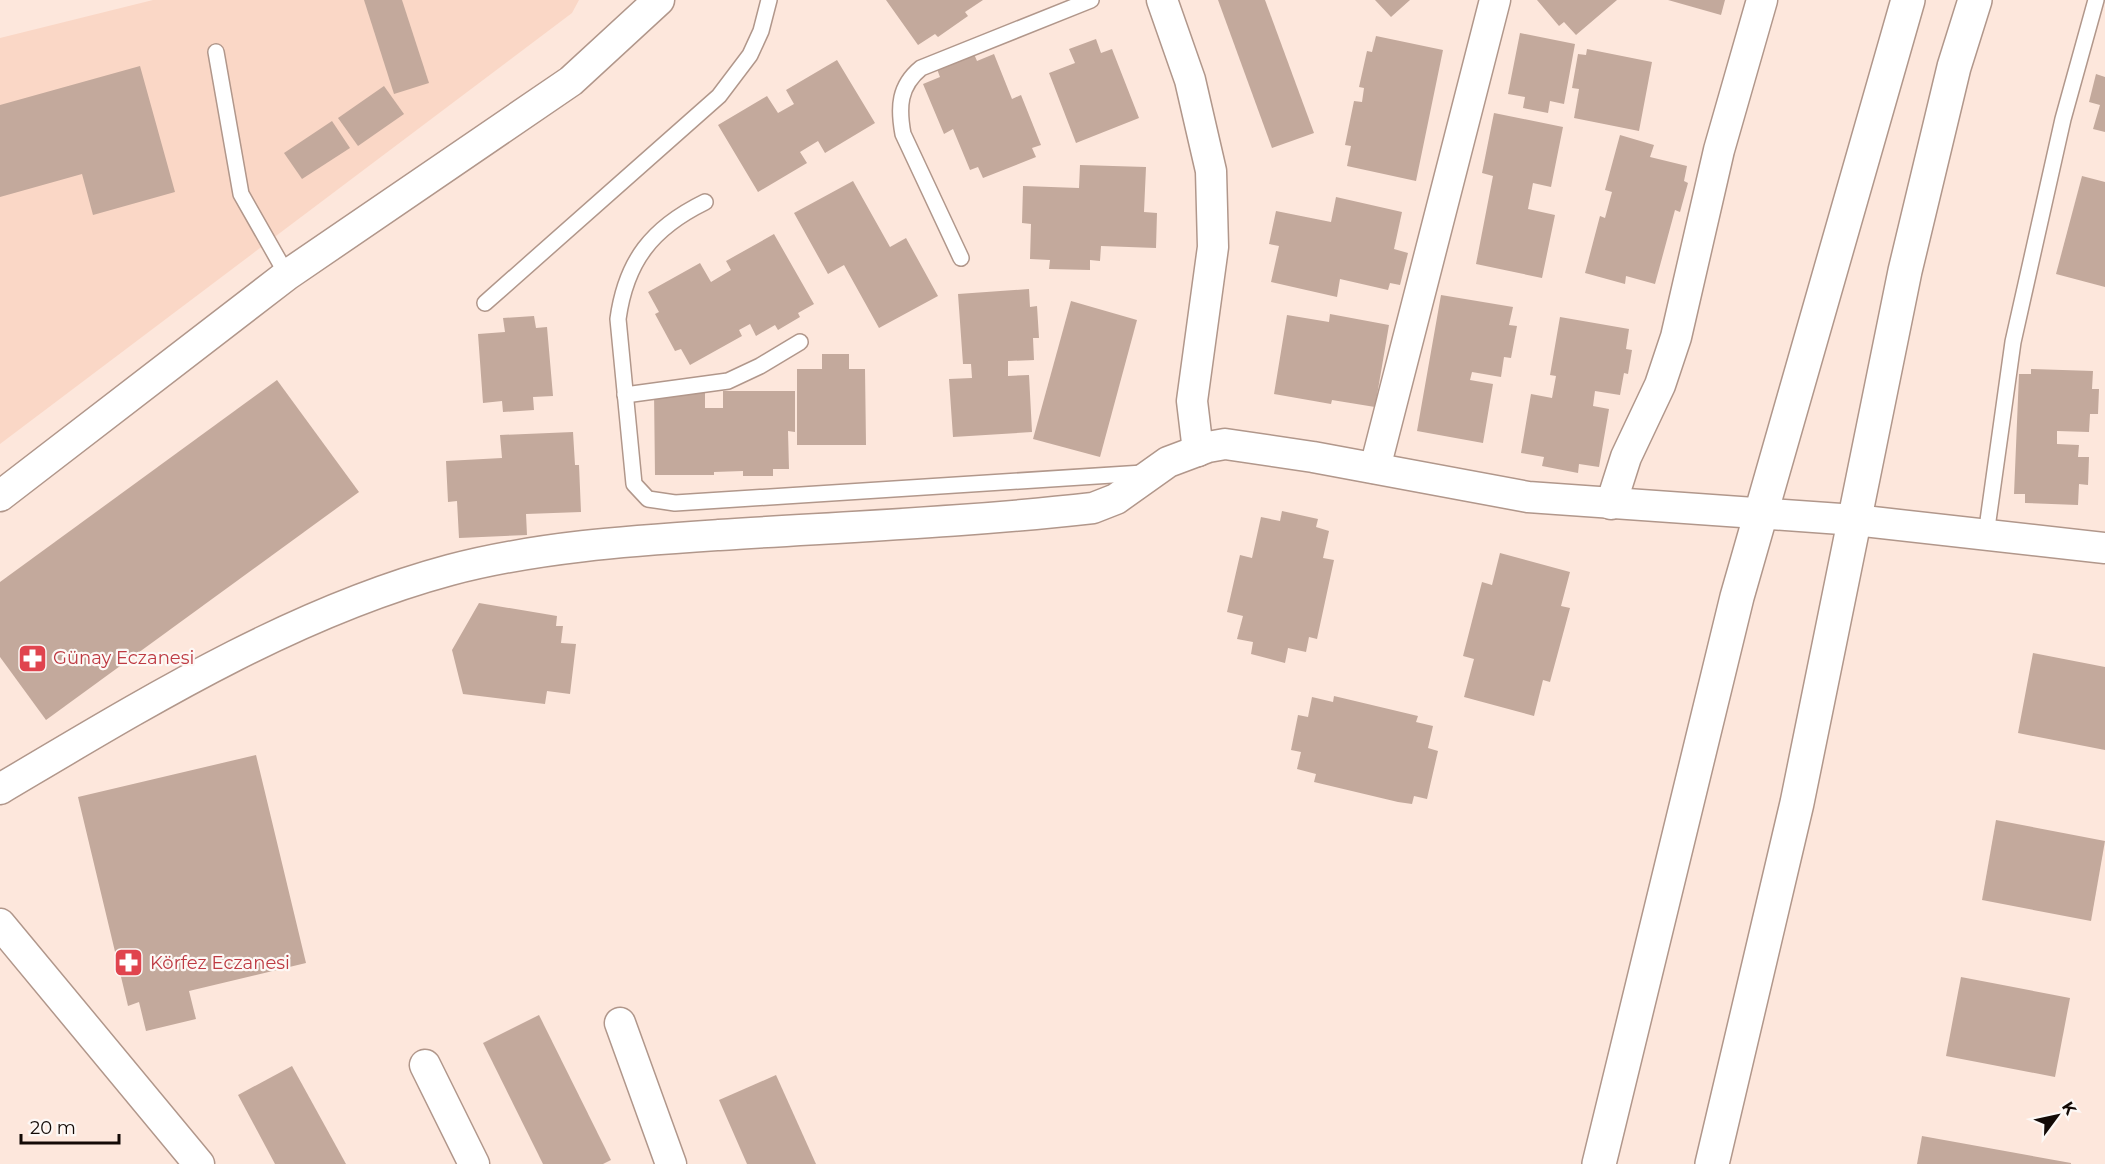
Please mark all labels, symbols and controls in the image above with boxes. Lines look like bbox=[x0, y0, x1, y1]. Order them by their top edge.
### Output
pharmacy icon: Günay Eczanesi bbox=[16, 642, 48, 674]
place label: Günay Eczanesi bbox=[53, 647, 194, 669]
pharmacy icon: Körfez Eczanesi bbox=[113, 947, 145, 979]
place label: Körfez Eczanesi bbox=[150, 952, 290, 974]
north arrow bbox=[2027, 1086, 2087, 1146]
text: K bbox=[2058, 1098, 2081, 1119]
scale bar bbox=[21, 1107, 118, 1145]
text: 20 m bbox=[30, 1117, 76, 1139]

